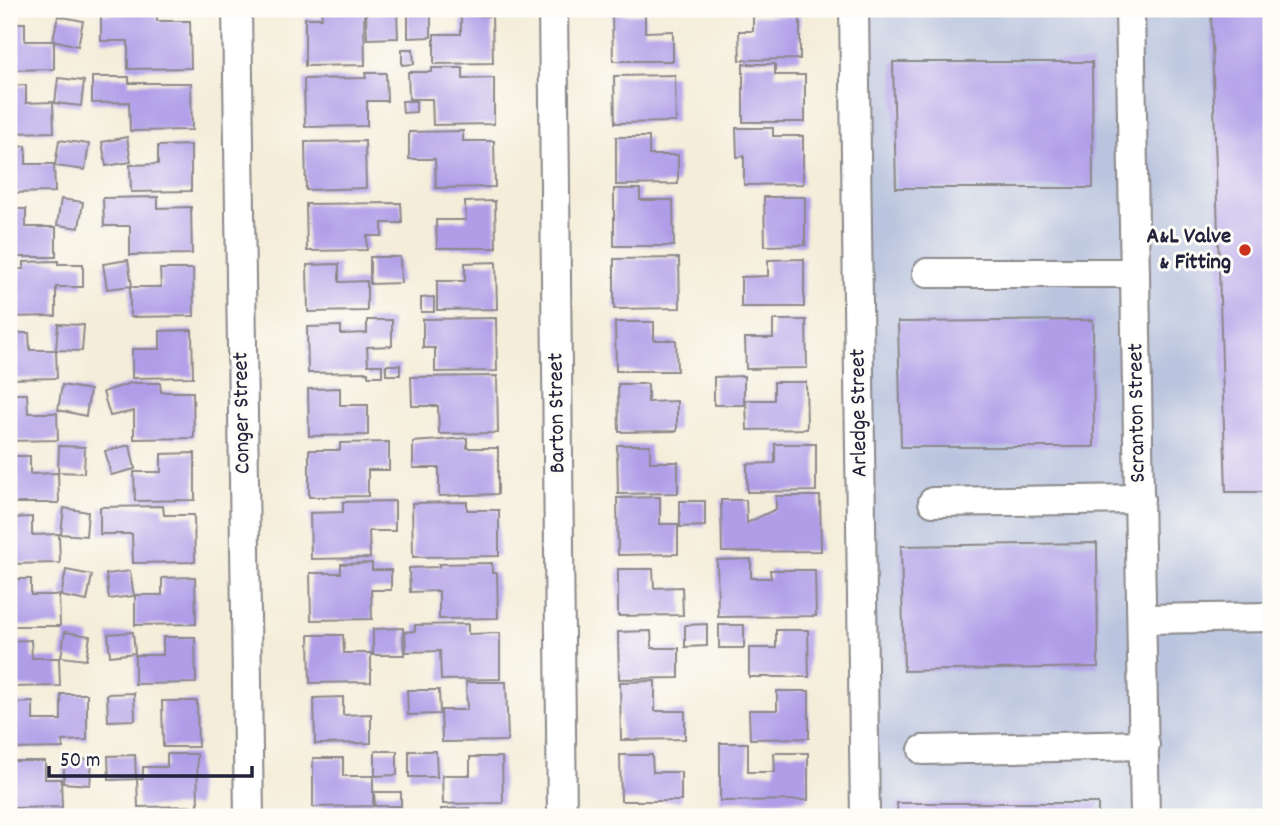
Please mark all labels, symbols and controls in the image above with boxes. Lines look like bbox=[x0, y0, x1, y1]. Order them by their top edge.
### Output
place label: A&L Valve & Fitting bbox=[1147, 221, 1231, 280]
marker: A&L Valve & Fitting bbox=[1237, 242, 1253, 258]
street label: Scranton Street bbox=[1120, 343, 1156, 483]
street label: Arledge Street bbox=[842, 348, 878, 478]
street label: Conger Street bbox=[225, 352, 261, 474]
street label: Barton Street bbox=[540, 352, 576, 474]
scale bar bbox=[49, 735, 252, 779]
text: 50 m bbox=[60, 747, 100, 777]

